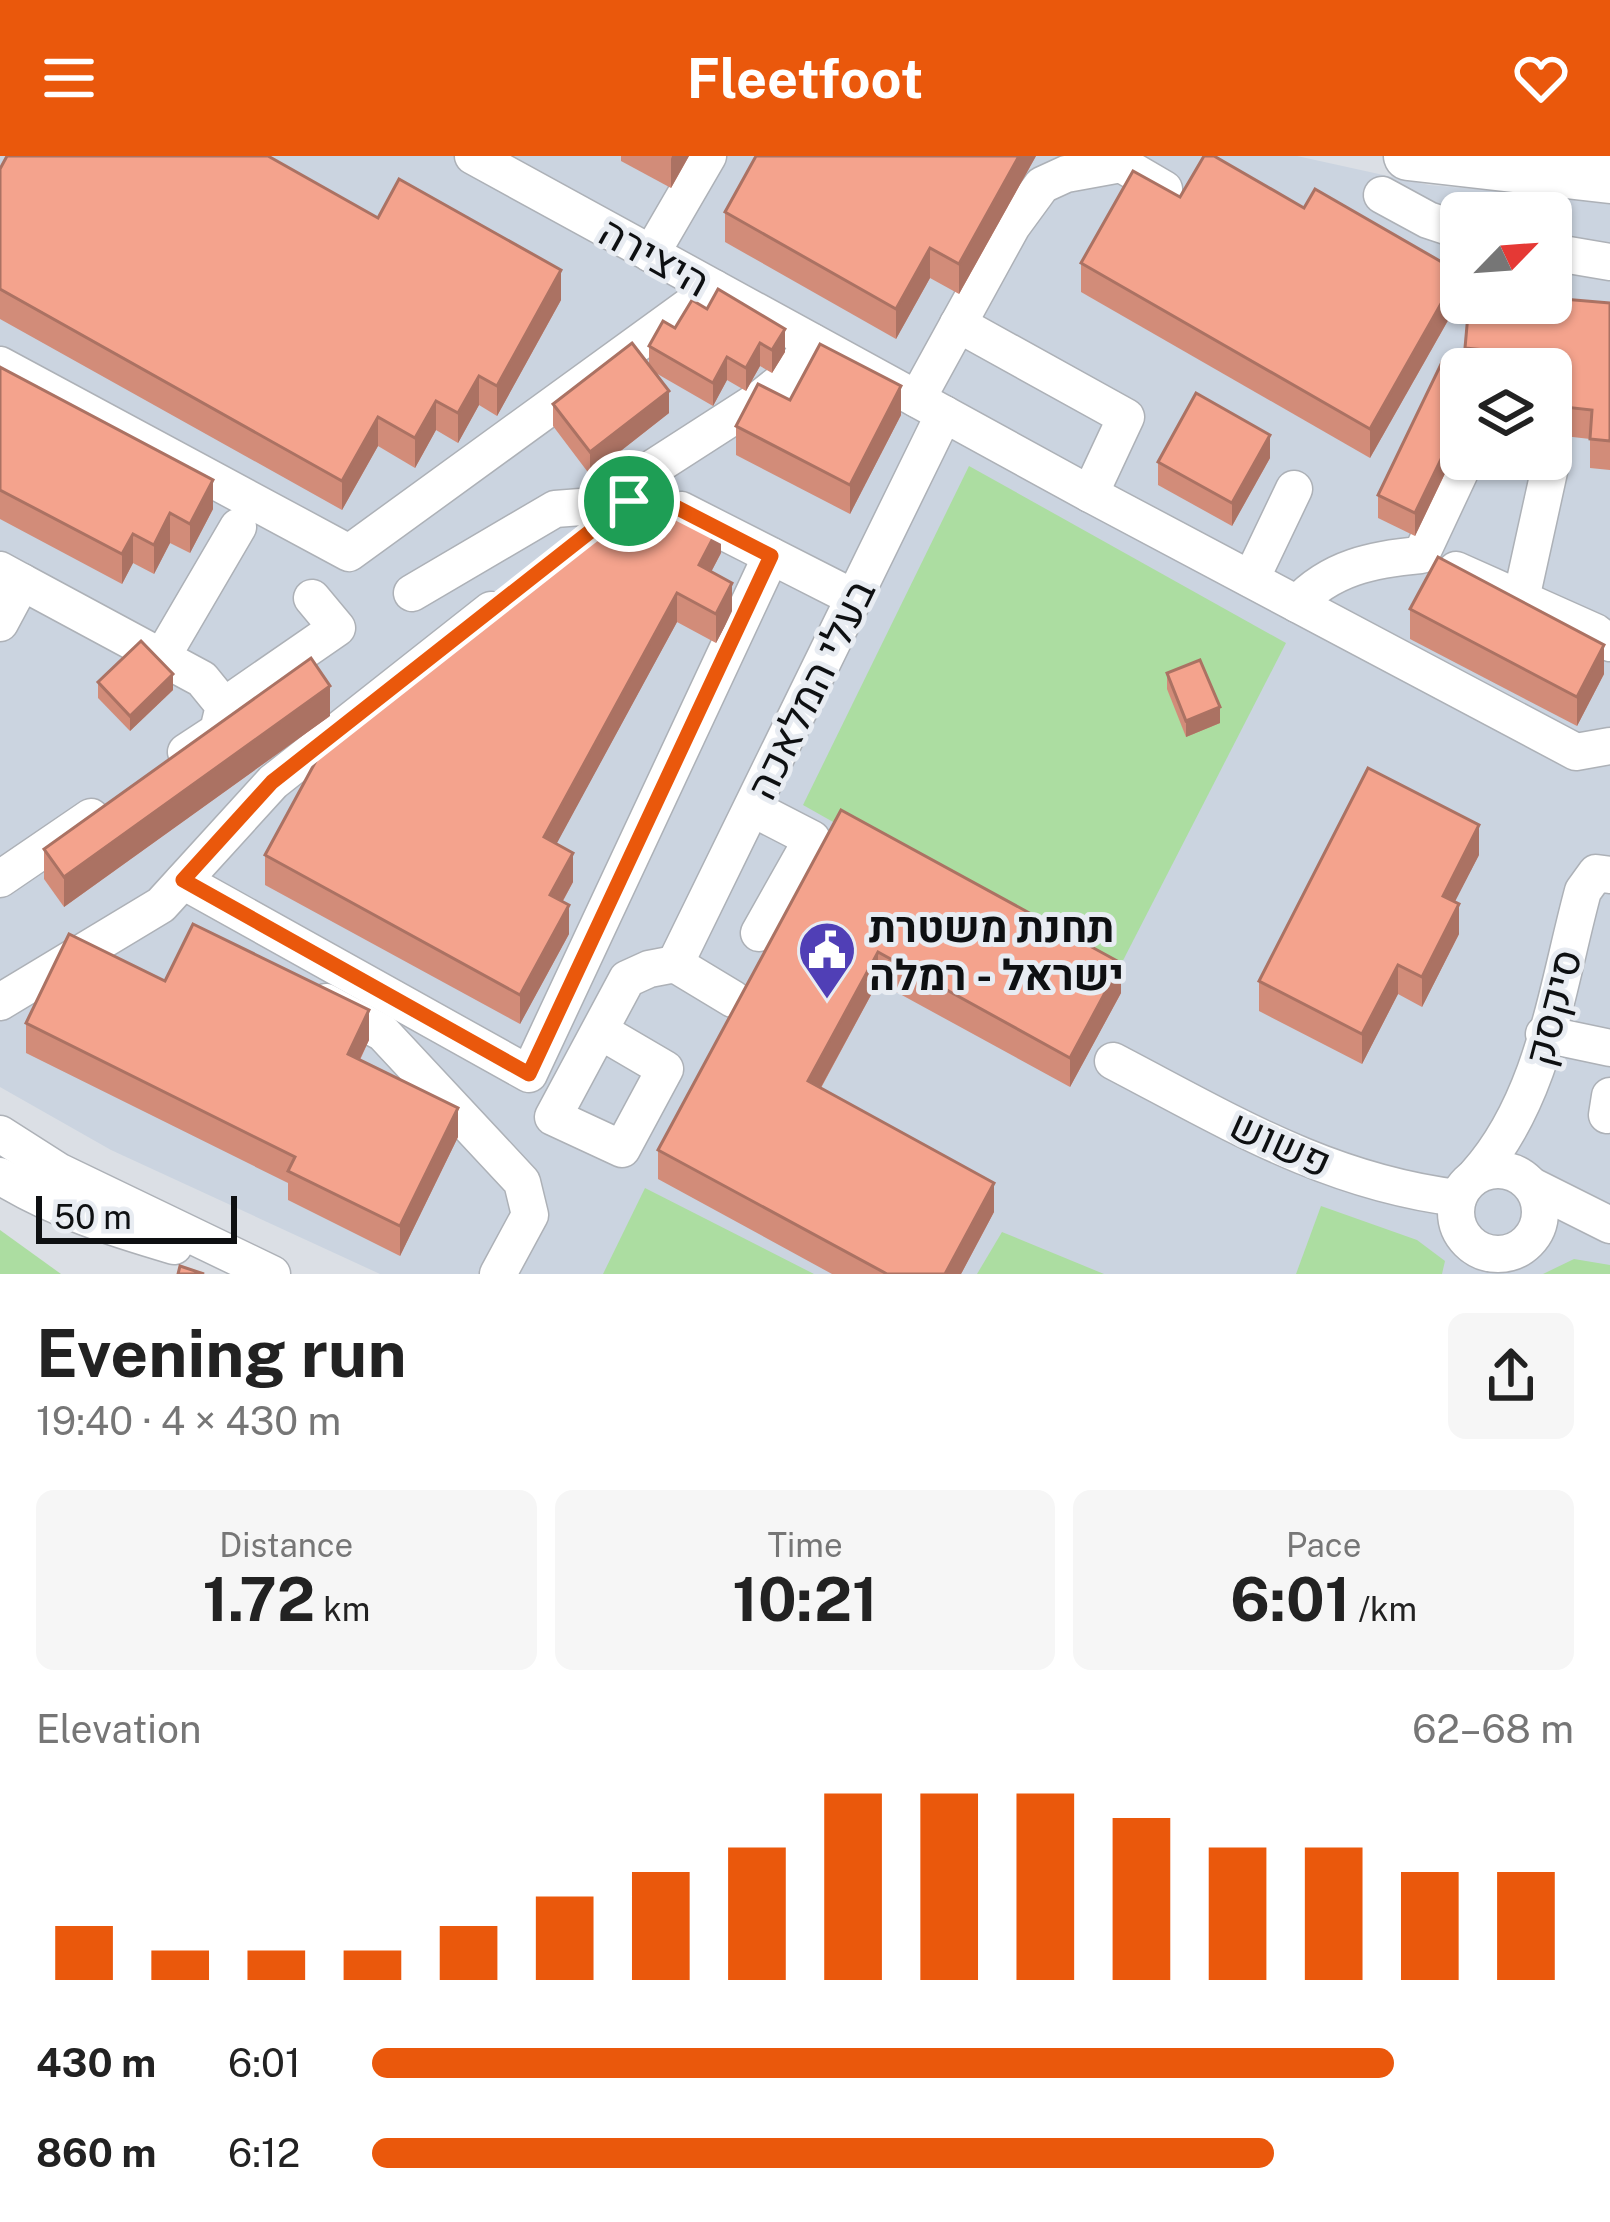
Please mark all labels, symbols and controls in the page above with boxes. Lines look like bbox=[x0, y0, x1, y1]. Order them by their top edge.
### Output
icon: menu bbox=[36, 45, 102, 111]
icon: heart bbox=[1508, 45, 1574, 111]
text: Fleetfoot bbox=[687, 47, 923, 110]
north arrow bbox=[1440, 192, 1572, 324]
map controls bbox=[1440, 192, 1572, 480]
street label: היצירה bbox=[591, 206, 719, 306]
button: layers bbox=[1440, 348, 1572, 480]
pin bbox=[578, 450, 680, 552]
icon: arrive bbox=[596, 468, 662, 534]
street label: בעלי המלאכה bbox=[736, 571, 884, 807]
place label: תחנת משטרת ישראל - רמלה bbox=[869, 902, 1124, 999]
public building icon: תחנת משטרת ישראל - רמלה bbox=[796, 919, 858, 1001]
street label: סיקסק bbox=[1513, 943, 1591, 1071]
street label: פשוש bbox=[1223, 1099, 1339, 1187]
scale bar bbox=[36, 1190, 237, 1243]
text: 50 m bbox=[54, 1198, 132, 1236]
button: share bbox=[1448, 1313, 1574, 1439]
text: Evening run bbox=[36, 1314, 407, 1392]
text: 19:40 · 4 × 430 m bbox=[36, 1398, 341, 1444]
text: Distance bbox=[219, 1526, 353, 1564]
text: Time bbox=[767, 1526, 843, 1564]
text: Pace bbox=[1286, 1526, 1361, 1564]
text: 1.72 bbox=[202, 1564, 315, 1635]
text: 10:21 bbox=[732, 1564, 878, 1635]
text: 6:01 bbox=[1230, 1564, 1350, 1635]
text: km bbox=[315, 1590, 370, 1628]
text: /km bbox=[1350, 1590, 1417, 1628]
text: Elevation bbox=[36, 1706, 202, 1752]
text: 62–68 m bbox=[1412, 1706, 1574, 1752]
text: 430 m bbox=[36, 2040, 156, 2086]
text: 6:01 bbox=[228, 2040, 301, 2086]
text: 860 m bbox=[36, 2130, 157, 2176]
text: 6:12 bbox=[228, 2130, 300, 2176]

